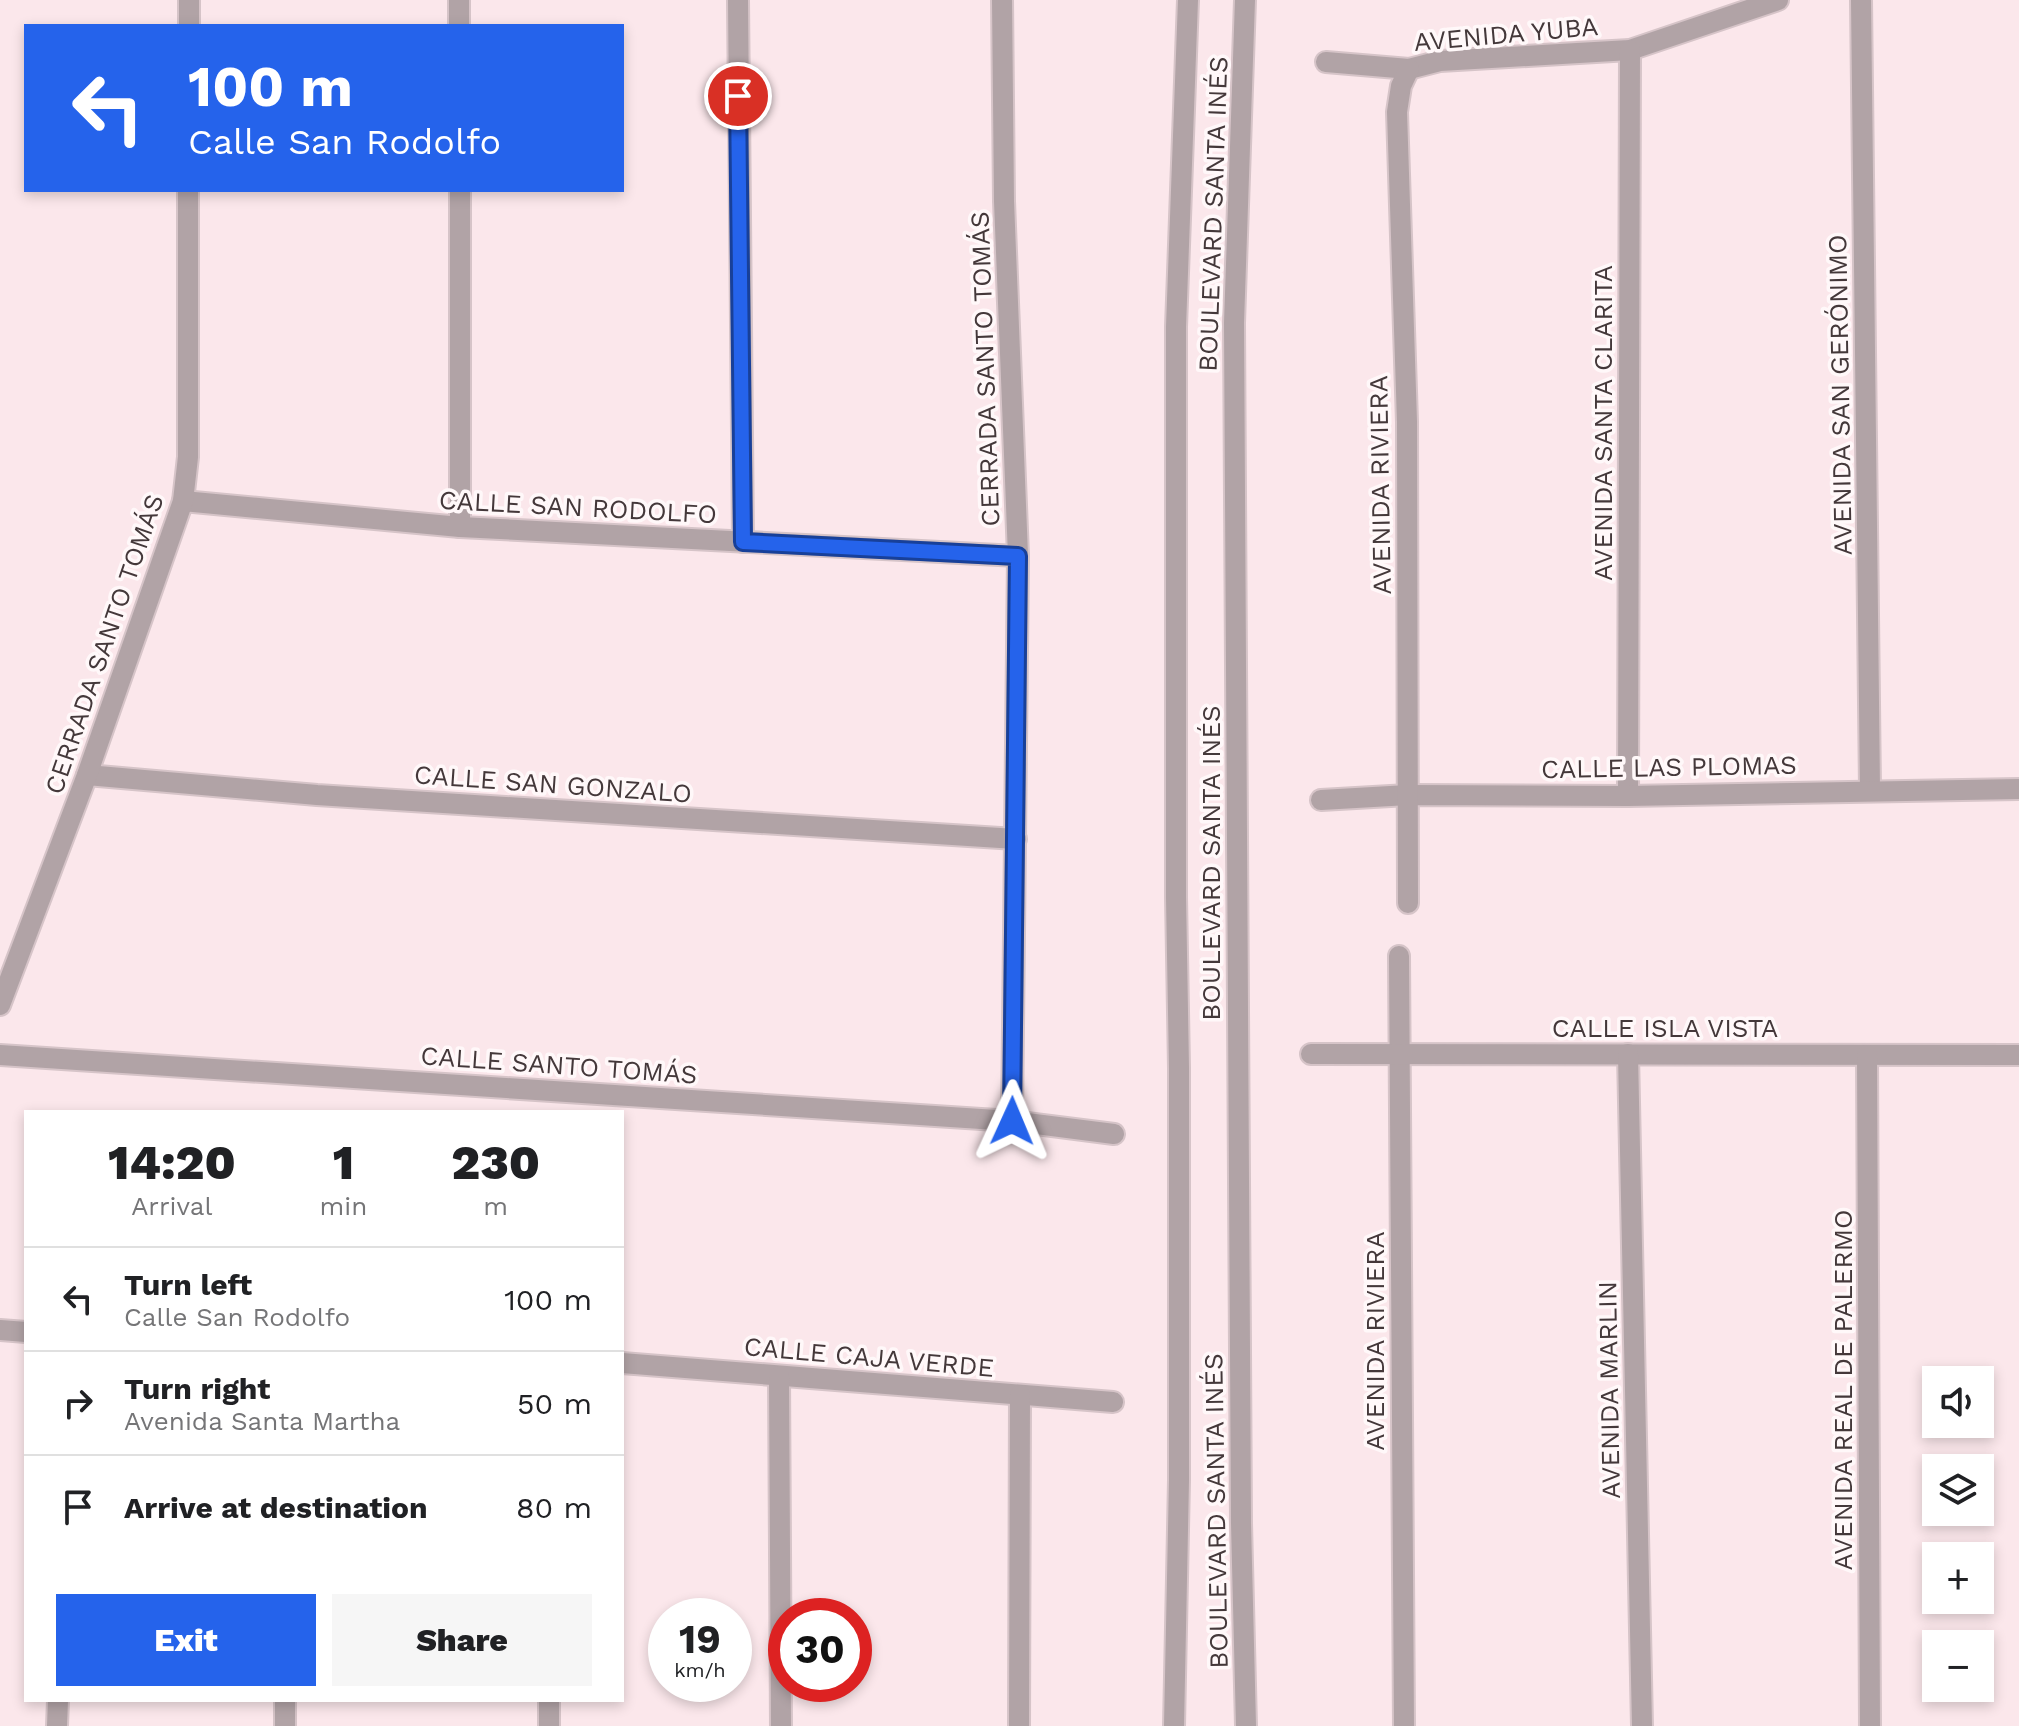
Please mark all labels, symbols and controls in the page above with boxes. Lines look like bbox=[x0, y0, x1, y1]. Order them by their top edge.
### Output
street label: AVENIDA YUBA bbox=[1413, 11, 1599, 57]
text: 100 m bbox=[188, 54, 353, 120]
icon: left bbox=[56, 56, 160, 160]
street label: BOULEVARD SANTA INÉS bbox=[1193, 56, 1233, 372]
pin bbox=[704, 62, 772, 130]
icon: arrive bbox=[716, 74, 760, 118]
text: Calle San Rodolfo bbox=[188, 121, 501, 163]
street label: CERRADA SANTO TOMÁS bbox=[965, 211, 1005, 527]
street label: AVENIDA SAN GERÓNIMO bbox=[1822, 234, 1858, 556]
street label: AVENIDA SANTA CLARITA bbox=[1588, 265, 1618, 581]
street label: AVENIDA RIVIERA bbox=[1363, 375, 1397, 595]
street label: CALLE SAN RODOLFO bbox=[438, 485, 718, 529]
street label: CERRADA SANTO TOMÁS bbox=[39, 490, 169, 798]
street label: BOULEVARD SANTA INÉS bbox=[1196, 705, 1226, 1021]
street label: CALLE LAS PLOMAS bbox=[1541, 750, 1797, 784]
street label: CALLE SAN GONZALO bbox=[413, 759, 693, 809]
street label: CALLE ISLA VISTA bbox=[1552, 1013, 1778, 1043]
street label: CALLE SANTO TOMÁS bbox=[420, 1040, 698, 1090]
position arrow bbox=[970, 1079, 1054, 1163]
text: 14:20 bbox=[108, 1134, 236, 1191]
text: 1 bbox=[333, 1134, 354, 1191]
text: 230 bbox=[451, 1134, 540, 1191]
text: Arrival bbox=[131, 1191, 212, 1221]
text: min bbox=[320, 1191, 367, 1221]
text: m bbox=[483, 1191, 508, 1221]
street label: AVENIDA REAL DE PALERMO bbox=[1828, 1210, 1858, 1570]
street label: AVENIDA RIVIERA bbox=[1360, 1231, 1390, 1451]
text: Turn left bbox=[124, 1267, 252, 1302]
icon: left bbox=[56, 1277, 100, 1321]
street label: AVENIDA MARLIN bbox=[1592, 1281, 1626, 1499]
text: 100 m bbox=[504, 1282, 592, 1317]
text: Calle San Rodolfo bbox=[124, 1302, 350, 1332]
street label: CALLE CAJA VERDE bbox=[743, 1331, 995, 1383]
street label: BOULEVARD SANTA INÉS bbox=[1198, 1353, 1234, 1669]
map controls bbox=[1922, 1366, 1994, 1702]
button: sound bbox=[1922, 1366, 1994, 1438]
text: Turn right bbox=[124, 1371, 270, 1406]
icon: right bbox=[56, 1381, 100, 1425]
text: 50 m bbox=[517, 1386, 592, 1421]
text: Avenida Santa Martha bbox=[124, 1406, 400, 1436]
button: layers bbox=[1922, 1454, 1994, 1526]
icon: arrive bbox=[56, 1485, 100, 1529]
text: Arrive at destination bbox=[124, 1490, 428, 1525]
text: 80 m bbox=[516, 1490, 592, 1525]
button: + bbox=[1922, 1542, 1994, 1614]
button: Exit bbox=[56, 1594, 316, 1686]
button: Share bbox=[332, 1594, 592, 1686]
speed limit sign: 30 bbox=[768, 1598, 872, 1702]
text: 19 bbox=[679, 1616, 721, 1663]
button: − bbox=[1922, 1630, 1994, 1702]
text: km/h bbox=[674, 1658, 726, 1682]

